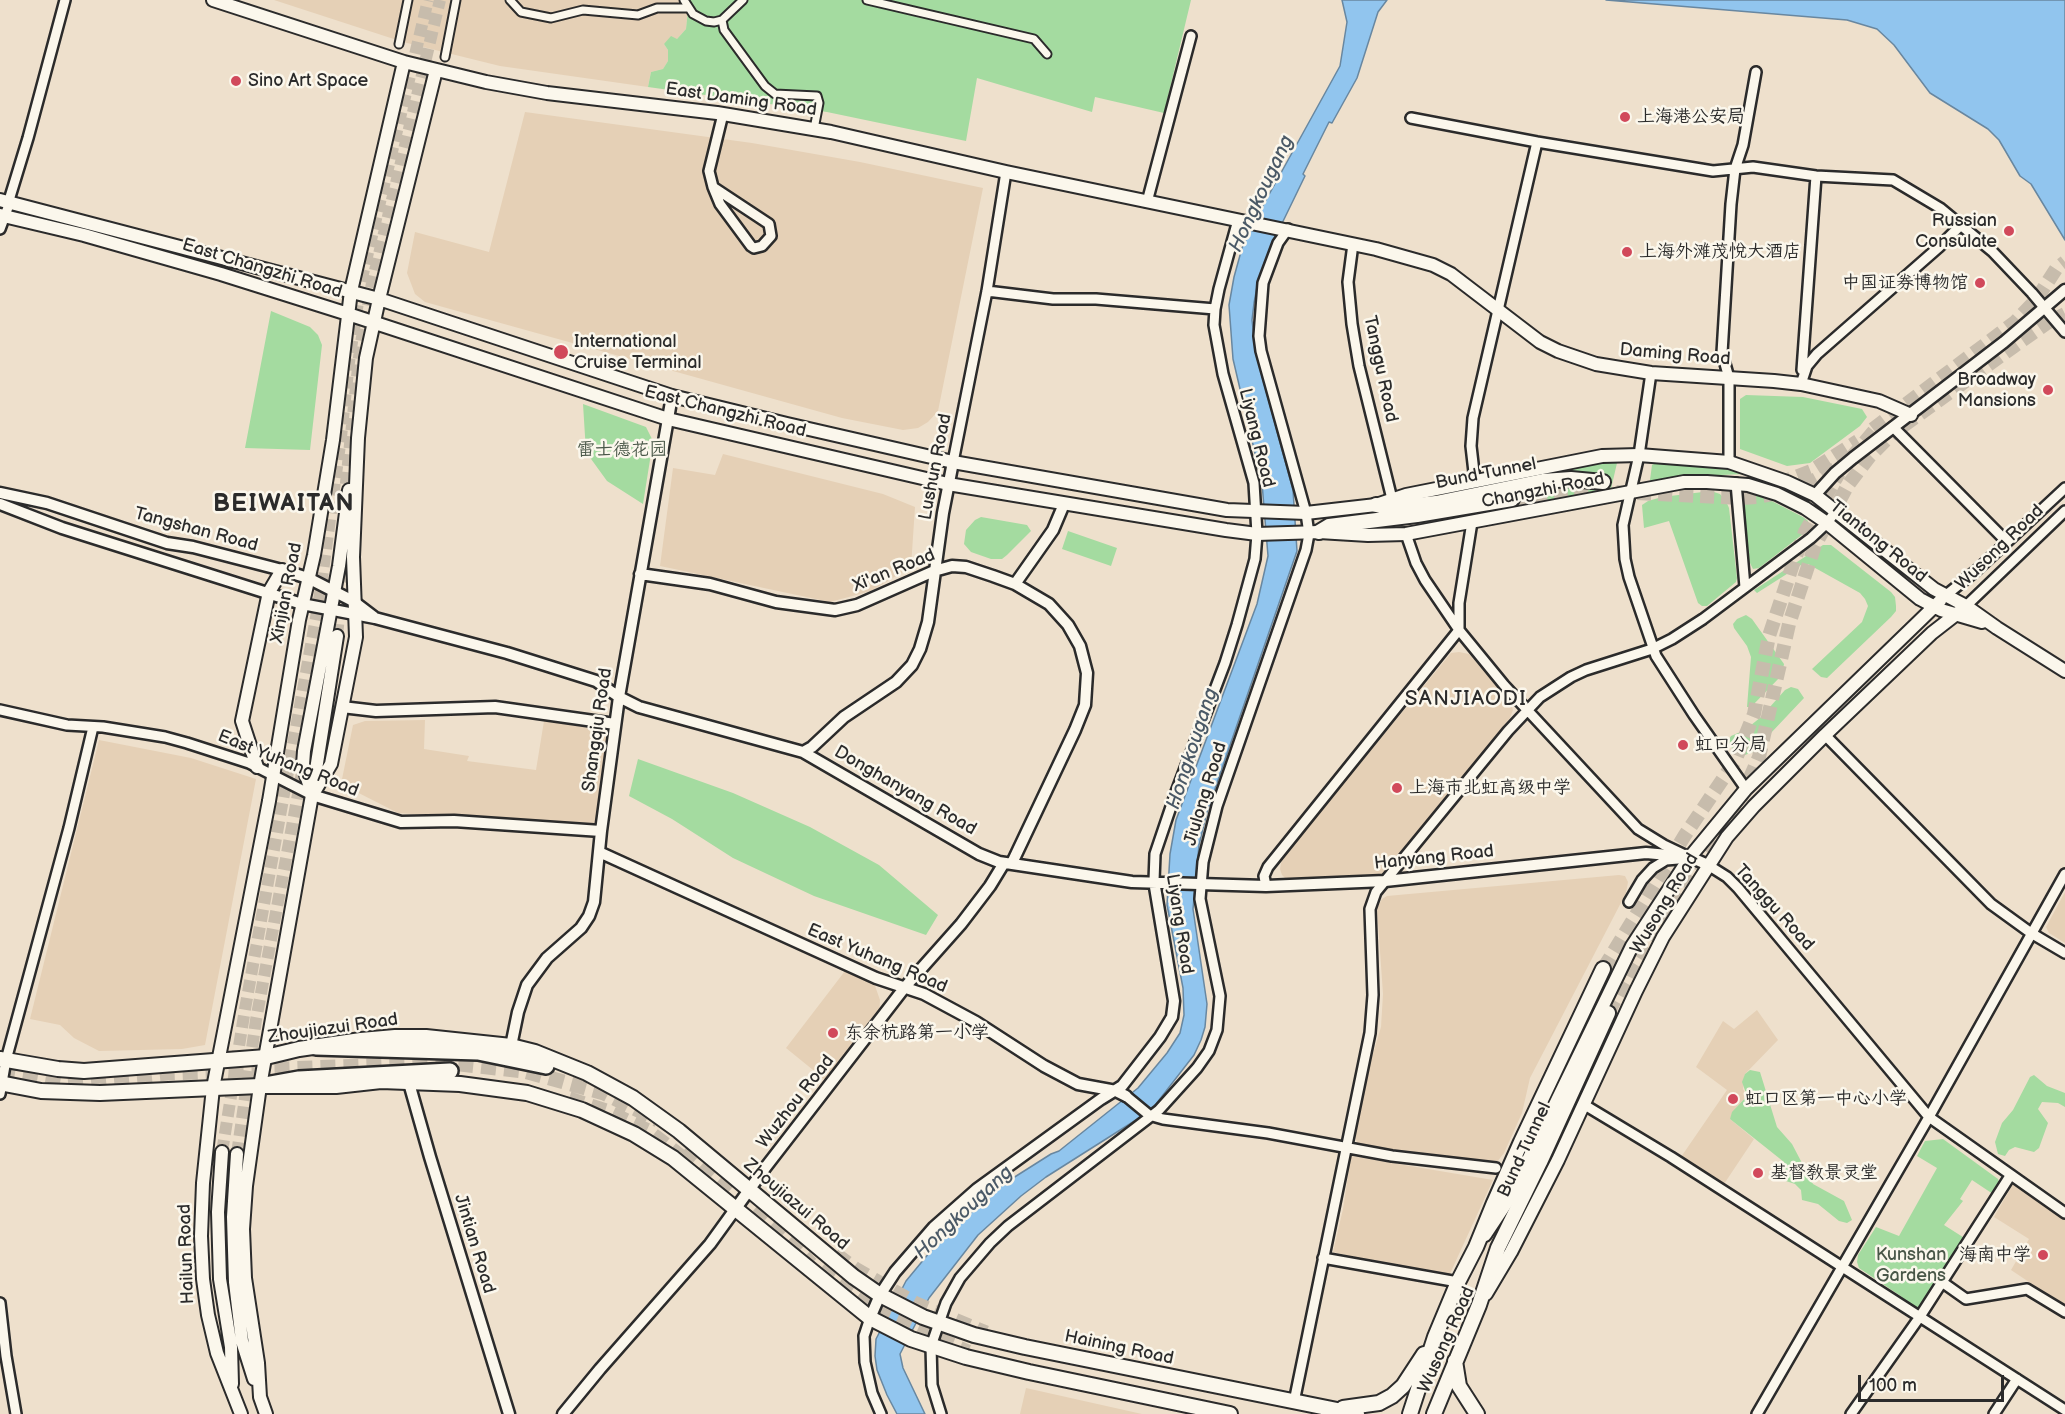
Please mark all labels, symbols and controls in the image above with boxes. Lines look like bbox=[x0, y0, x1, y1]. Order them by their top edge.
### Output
place label: Sino Art Space bbox=[248, 70, 368, 92]
marker: Sino Art Space bbox=[229, 74, 243, 88]
street label: East Daming Road bbox=[664, 79, 818, 121]
place label: 上海港公安局 bbox=[1637, 106, 1745, 128]
marker: 上海港公安局 bbox=[1618, 110, 1632, 124]
water label: Hongkougang bbox=[1224, 132, 1300, 256]
place label: Russian Consulate bbox=[1915, 210, 1997, 252]
marker: Russian Consulate bbox=[2002, 224, 2016, 238]
street label: East Changzhi Road bbox=[179, 234, 345, 304]
place label: 上海外滩茂悦大酒店 bbox=[1639, 241, 1801, 263]
marker: 上海外滩茂悦大酒店 bbox=[1620, 245, 1634, 259]
place label: 中国证券博物馆 bbox=[1842, 272, 1968, 294]
marker: 中国证券博物馆 bbox=[1973, 276, 1987, 290]
street label: Tanggu Road bbox=[1358, 314, 1402, 424]
place label: International Cruise Terminal bbox=[574, 331, 702, 374]
street label: Daming Road bbox=[1619, 339, 1731, 371]
marker: International Cruise Terminal bbox=[552, 343, 570, 361]
place label: Broadway Mansions bbox=[1957, 369, 2036, 412]
street label: East Changzhi Road bbox=[642, 381, 808, 443]
marker: Broadway Mansions bbox=[2041, 383, 2055, 397]
street label: Liyang Road bbox=[1233, 386, 1279, 490]
street label: Lushun Road bbox=[915, 412, 957, 522]
park label: 雷士德花园 bbox=[577, 439, 667, 461]
street label: Bund Tunnel bbox=[1434, 454, 1538, 494]
street label: Changzhi Road bbox=[1480, 469, 1606, 513]
district label: BEIWAITAN bbox=[213, 491, 355, 519]
street label: Tiantong Road bbox=[1825, 496, 1931, 588]
street label: Wusong Road bbox=[1951, 501, 2049, 595]
street label: Tangshan Road bbox=[132, 503, 260, 557]
street label: Xinjian Road bbox=[267, 541, 307, 645]
street label: Xi'an Road bbox=[850, 545, 938, 597]
street label: Shangqiu Road bbox=[579, 667, 617, 793]
water label: Hongkougang bbox=[1162, 685, 1224, 813]
district label: SANJIAODI bbox=[1405, 687, 1527, 713]
street label: East Yuhang Road bbox=[214, 726, 362, 802]
place label: 虹口分局 bbox=[1695, 734, 1767, 756]
marker: 虹口分局 bbox=[1676, 738, 1690, 752]
street label: Jiulong Road bbox=[1180, 740, 1232, 848]
street label: Donghanyang Road bbox=[830, 741, 980, 841]
place label: 上海市北虹高级中学 bbox=[1409, 777, 1571, 799]
marker: 上海市北虹高级中学 bbox=[1390, 781, 1404, 795]
street label: Hanyang Road bbox=[1373, 841, 1495, 875]
street label: Wusong Road bbox=[1626, 850, 1704, 958]
street label: Tanggu Road bbox=[1730, 860, 1818, 956]
street label: Liyang Road bbox=[1160, 872, 1198, 976]
street label: East Yuhang Road bbox=[804, 920, 950, 998]
street label: Zhoujiazui Road bbox=[267, 1009, 399, 1049]
place label: 东余杭路第一小学 bbox=[845, 1022, 989, 1044]
marker: 东余杭路第一小学 bbox=[826, 1026, 840, 1040]
street label: Wuzhou Road bbox=[753, 1051, 839, 1153]
place label: 虹口区第一中心小学 bbox=[1745, 1088, 1907, 1110]
marker: 虹口区第一中心小学 bbox=[1726, 1092, 1740, 1106]
street label: Bund Tunnel bbox=[1494, 1099, 1556, 1201]
street label: Zhoujiazui Road bbox=[739, 1155, 853, 1255]
water label: Hongkougang bbox=[910, 1161, 1018, 1265]
place label: 基督教景灵堂 bbox=[1770, 1162, 1878, 1184]
marker: 基督教景灵堂 bbox=[1751, 1166, 1765, 1180]
street label: Jintian Road bbox=[449, 1192, 499, 1296]
street label: Hailun Road bbox=[174, 1204, 200, 1304]
park label: Kunshan Gardens bbox=[1876, 1244, 1946, 1286]
place label: 海南中学 bbox=[1959, 1244, 2031, 1266]
marker: 海南中学 bbox=[2036, 1248, 2050, 1262]
street label: Wusong Road bbox=[1414, 1284, 1480, 1396]
street label: Haining Road bbox=[1063, 1326, 1175, 1370]
scale bar bbox=[1861, 1363, 2006, 1401]
text: 100 m bbox=[1869, 1375, 1917, 1396]

